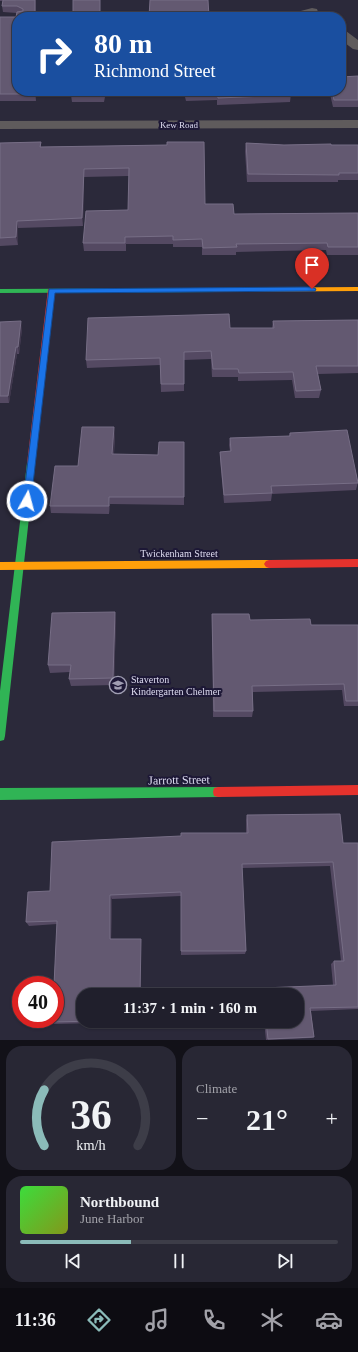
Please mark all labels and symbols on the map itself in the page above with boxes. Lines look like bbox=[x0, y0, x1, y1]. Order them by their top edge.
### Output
street label: Kew Road bbox=[160, 120, 199, 130]
pin bbox=[295, 248, 329, 289]
position arrow bbox=[6, 480, 48, 522]
street label: Twickenham Street bbox=[140, 548, 218, 559]
place label: Staverton Kindergarten Chelmer bbox=[131, 674, 221, 697]
school or university icon: Staverton Kindergarten Chelmer bbox=[108, 675, 128, 695]
street label: Jarrott Street bbox=[148, 772, 211, 788]
speed limit sign: 40 bbox=[12, 976, 64, 1028]

